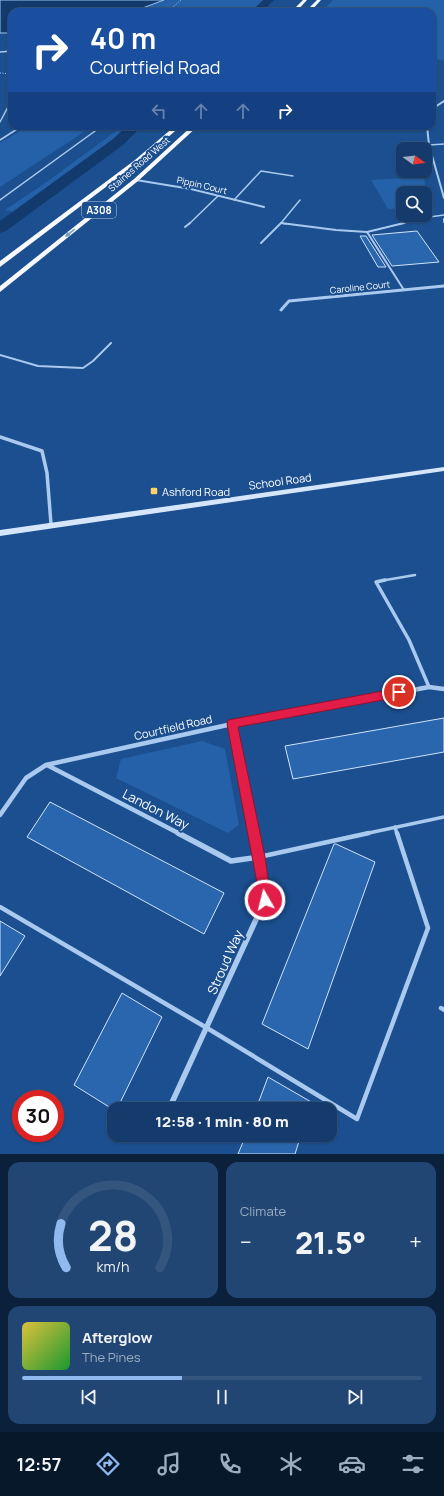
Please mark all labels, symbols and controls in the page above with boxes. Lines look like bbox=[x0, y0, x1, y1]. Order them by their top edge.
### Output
text: 40 m bbox=[90, 19, 156, 57]
icon: right bbox=[24, 24, 76, 76]
text: Courtfield Road bbox=[90, 55, 220, 79]
icon: left bbox=[148, 100, 170, 122]
icon: ahead bbox=[190, 100, 212, 122]
icon: ahead bbox=[232, 100, 254, 122]
icon: right bbox=[274, 100, 296, 122]
street label: Staines Road West bbox=[105, 133, 173, 194]
north arrow bbox=[396, 142, 432, 178]
map controls bbox=[396, 142, 432, 222]
street label: Pippin Court bbox=[175, 173, 229, 197]
button: search bbox=[396, 186, 432, 222]
road number: A308 bbox=[82, 202, 116, 218]
one-way arrow bbox=[65, 229, 76, 238]
street label: Caroline Court bbox=[329, 277, 391, 297]
street label: School Road bbox=[248, 469, 312, 493]
place label: Ashford Road bbox=[162, 484, 230, 499]
marker: Ashford Road bbox=[149, 486, 159, 496]
pin bbox=[382, 675, 416, 709]
icon: arrive bbox=[388, 681, 410, 703]
street label: Courtfield Road bbox=[132, 711, 214, 743]
street label: Landon Way bbox=[120, 785, 193, 834]
position arrow bbox=[244, 879, 286, 921]
street label: Stroud Way bbox=[203, 927, 247, 997]
speed limit sign: 30 bbox=[12, 1090, 64, 1142]
text: 12:58 · 1 min · 80 m bbox=[155, 1111, 289, 1132]
text: Climate bbox=[240, 1202, 286, 1220]
text: 28 bbox=[88, 1207, 138, 1263]
text: 21.5° bbox=[295, 1222, 366, 1263]
text: − bbox=[240, 1227, 252, 1257]
text: + bbox=[409, 1227, 422, 1257]
text: km/h bbox=[96, 1257, 130, 1276]
text: Afterglow bbox=[82, 1327, 153, 1348]
text: The Pines bbox=[82, 1348, 141, 1366]
icon: previous bbox=[78, 1386, 100, 1408]
icon: pause bbox=[211, 1386, 233, 1408]
icon: next bbox=[344, 1386, 366, 1408]
icon: directions bbox=[94, 1450, 122, 1478]
icon: music bbox=[155, 1450, 183, 1478]
icon: phone bbox=[216, 1450, 244, 1478]
icon: climate bbox=[277, 1450, 305, 1478]
icon: car bbox=[338, 1450, 366, 1478]
icon: filters bbox=[399, 1450, 427, 1478]
text: 12:57 bbox=[17, 1452, 61, 1476]

